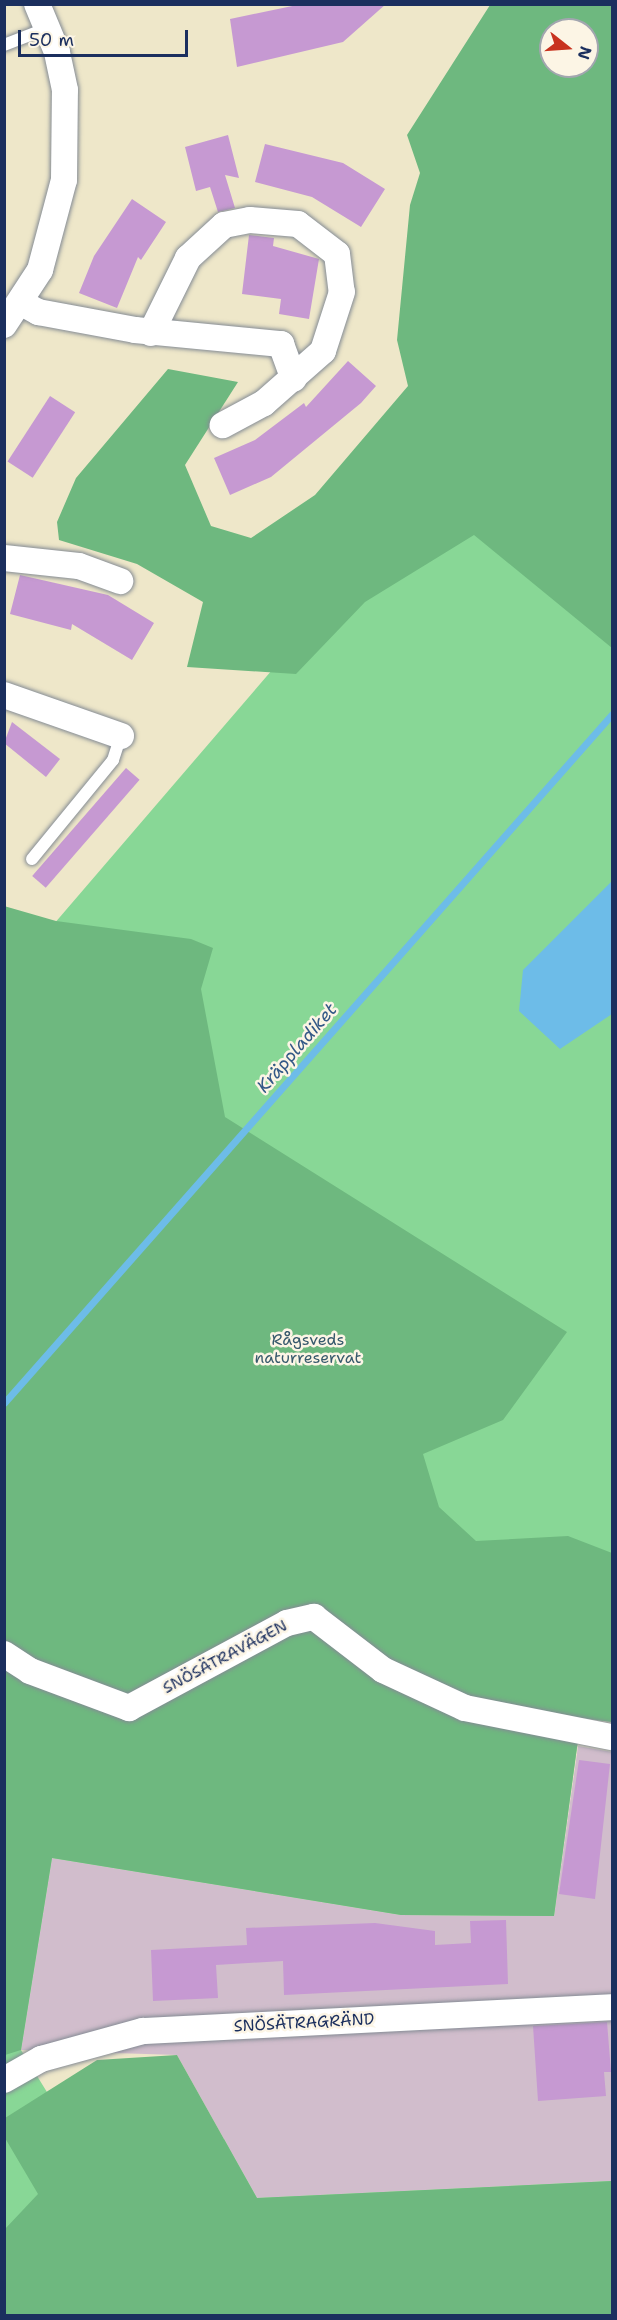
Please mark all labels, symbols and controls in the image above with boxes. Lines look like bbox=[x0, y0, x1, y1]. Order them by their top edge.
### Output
scale bar bbox=[21, 18, 190, 56]
north arrow bbox=[539, 18, 599, 78]
text: 50 m bbox=[29, 28, 74, 52]
text: N bbox=[573, 44, 597, 62]
water label: Kräppladiket bbox=[252, 999, 342, 1097]
park label: Rågsveds naturreservat bbox=[255, 1330, 361, 1368]
street label: SNÖSÄTRAVÄGEN bbox=[159, 1616, 291, 1698]
street label: SNÖSÄTRAGRÄND bbox=[233, 2010, 375, 2036]

